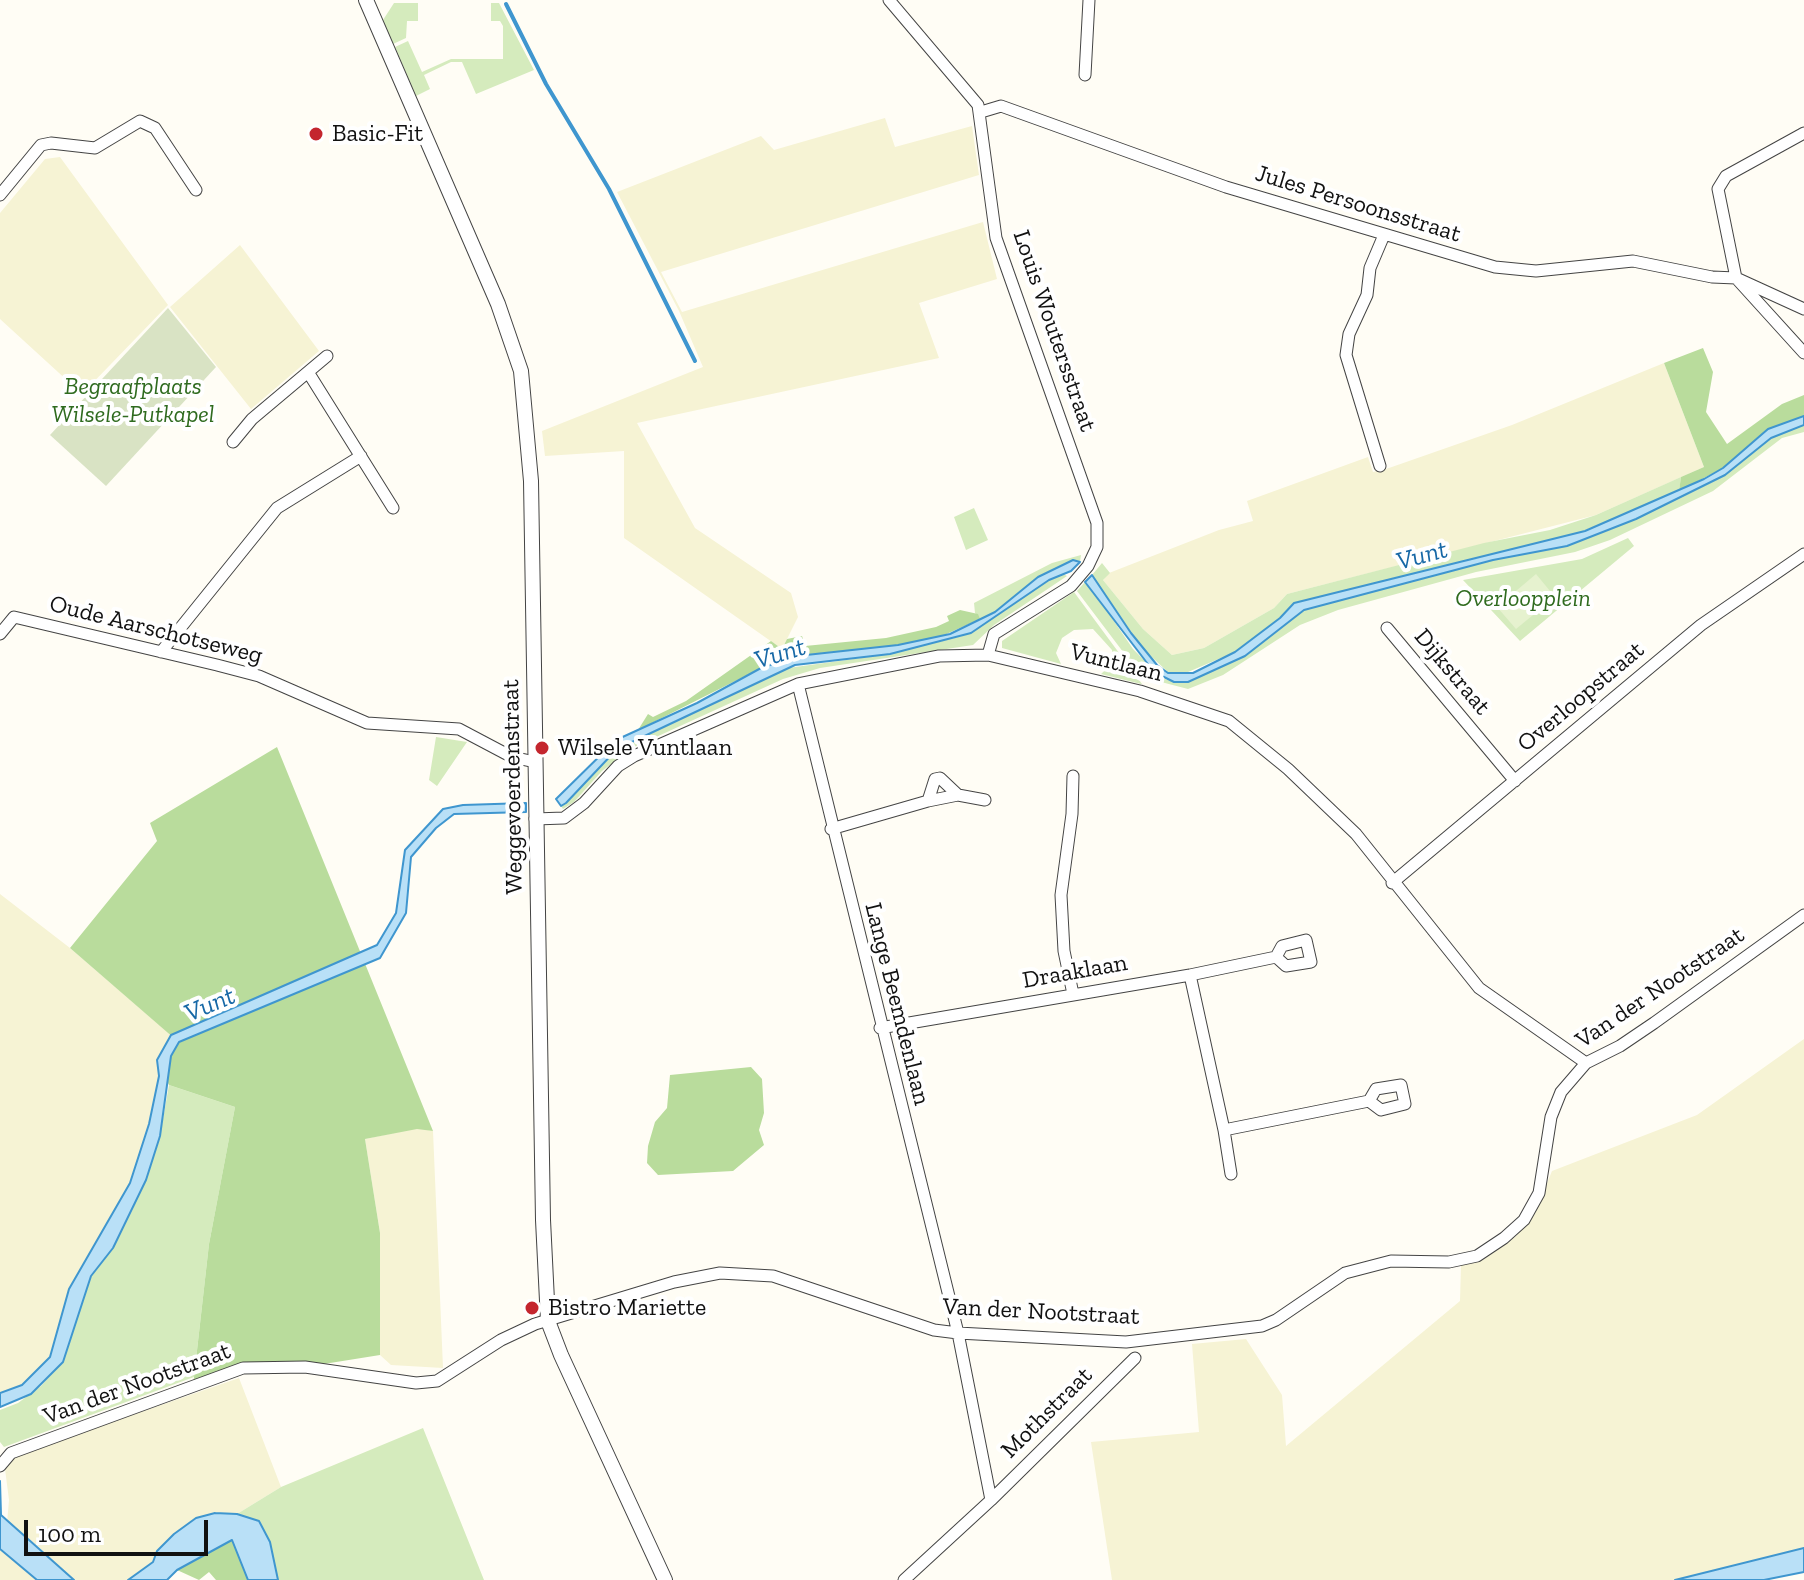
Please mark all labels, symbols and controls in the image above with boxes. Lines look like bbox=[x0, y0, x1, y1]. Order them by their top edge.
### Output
place label: Basic-Fit bbox=[332, 120, 423, 148]
marker: Basic-Fit bbox=[307, 125, 325, 143]
street label: Jules Persoonsstraat bbox=[1252, 159, 1464, 249]
street label: Louis Woutersstraat bbox=[1006, 227, 1102, 435]
park label: Begraafplaats Wilsele-Putkapel bbox=[51, 373, 215, 429]
water label: Vunt bbox=[1393, 534, 1451, 578]
park label: Overloopplein bbox=[1455, 585, 1591, 613]
street label: Oude Aarschotseweg bbox=[47, 590, 265, 670]
street label: Dijkstraat bbox=[1408, 623, 1496, 721]
water label: Vunt bbox=[751, 632, 809, 676]
street label: Overloopstraat bbox=[1512, 636, 1650, 758]
street label: Vuntlaan bbox=[1067, 638, 1165, 688]
street label: Weggevoerdenstraat bbox=[497, 679, 529, 895]
place label: Wilsele Vuntlaan bbox=[558, 734, 732, 762]
marker: Wilsele Vuntlaan bbox=[533, 739, 551, 757]
street label: Lange Beemdenlaan bbox=[858, 900, 936, 1108]
street label: Van der Nootstraat bbox=[1570, 921, 1750, 1055]
street label: Draaklaan bbox=[1020, 949, 1130, 995]
water label: Vunt bbox=[180, 981, 240, 1029]
street label: Van der Nootstraat bbox=[942, 1292, 1140, 1332]
place label: Bistro Mariette bbox=[548, 1294, 706, 1322]
marker: Bistro Mariette bbox=[523, 1299, 541, 1317]
street label: Van der Nootstraat bbox=[39, 1337, 235, 1431]
street label: Mothstraat bbox=[996, 1362, 1098, 1464]
scale bar bbox=[28, 1504, 212, 1554]
text: 100 m bbox=[38, 1519, 101, 1548]

